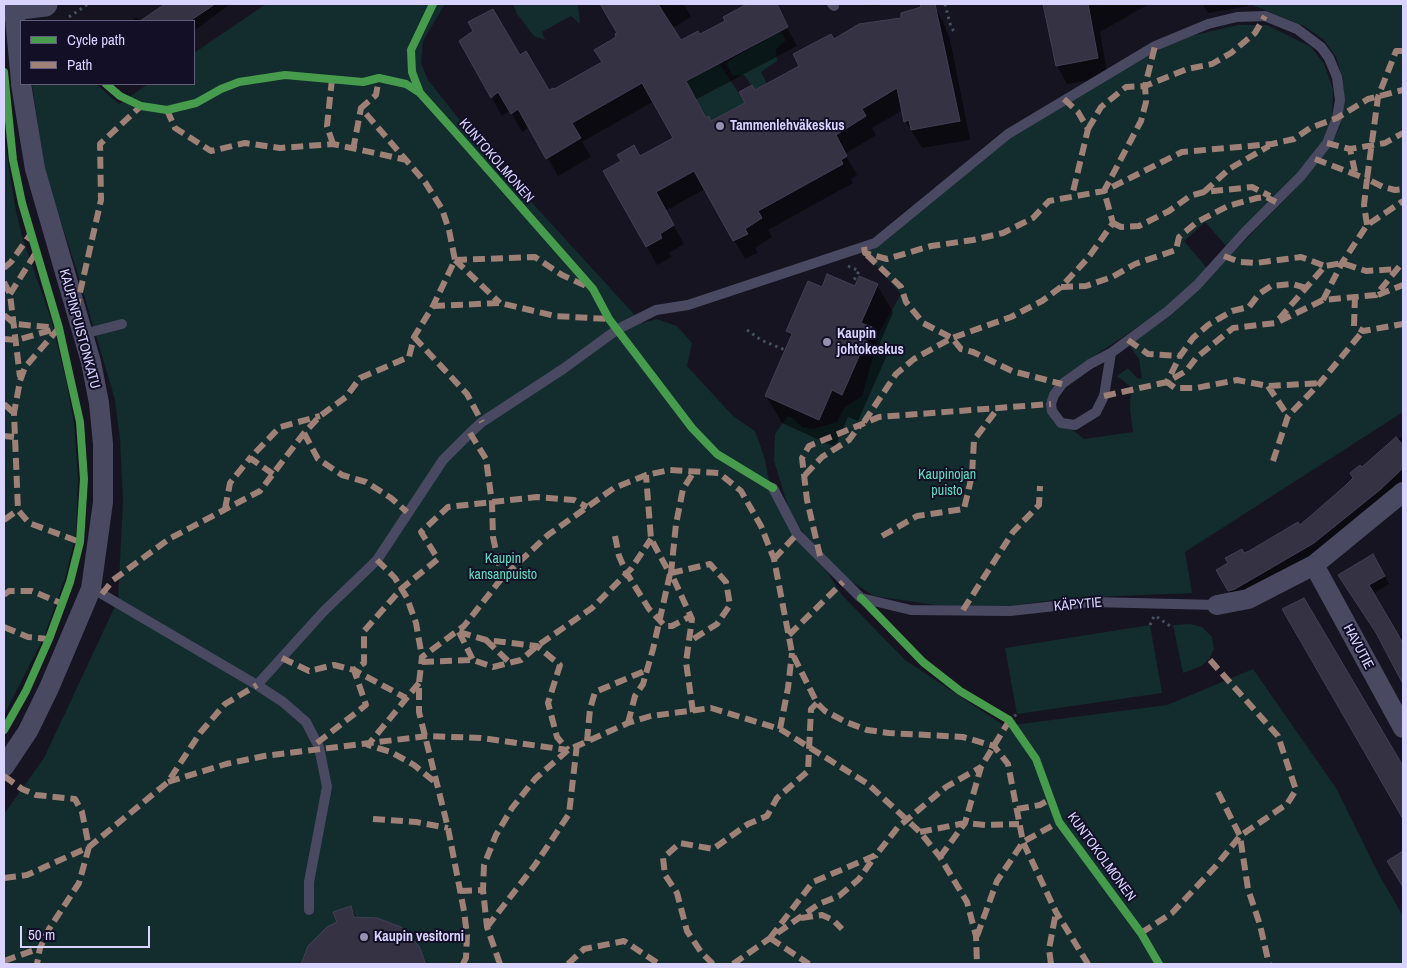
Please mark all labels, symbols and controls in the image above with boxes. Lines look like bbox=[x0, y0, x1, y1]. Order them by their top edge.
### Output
legend bbox=[20, 20, 195, 85]
text: Cycle path bbox=[67, 29, 125, 50]
text: Path bbox=[67, 54, 92, 75]
street label: KUNTOKOLMONEN bbox=[455, 116, 537, 206]
place label: Tammenlehväkeskus bbox=[730, 118, 845, 134]
marker: Tammenlehväkeskus bbox=[714, 120, 726, 132]
street label: KAUPINPUISTONKATU bbox=[55, 267, 103, 391]
place label: Kaupin johtokeskus bbox=[837, 326, 904, 358]
marker: Kaupin johtokeskus bbox=[821, 336, 833, 348]
park label: Kaupinojan puisto bbox=[918, 467, 976, 500]
park label: Kaupin kansanpuisto bbox=[469, 551, 537, 584]
street label: KÄPYTIE bbox=[1053, 595, 1103, 615]
street label: HAVUTIE bbox=[1339, 621, 1377, 673]
street label: KUNTOKOLMONEN bbox=[1063, 809, 1139, 905]
scale bar bbox=[22, 916, 152, 948]
text: 50 m bbox=[28, 924, 55, 945]
place label: Kaupin vesitorni bbox=[374, 929, 464, 945]
marker: Kaupin vesitorni bbox=[358, 931, 370, 943]

